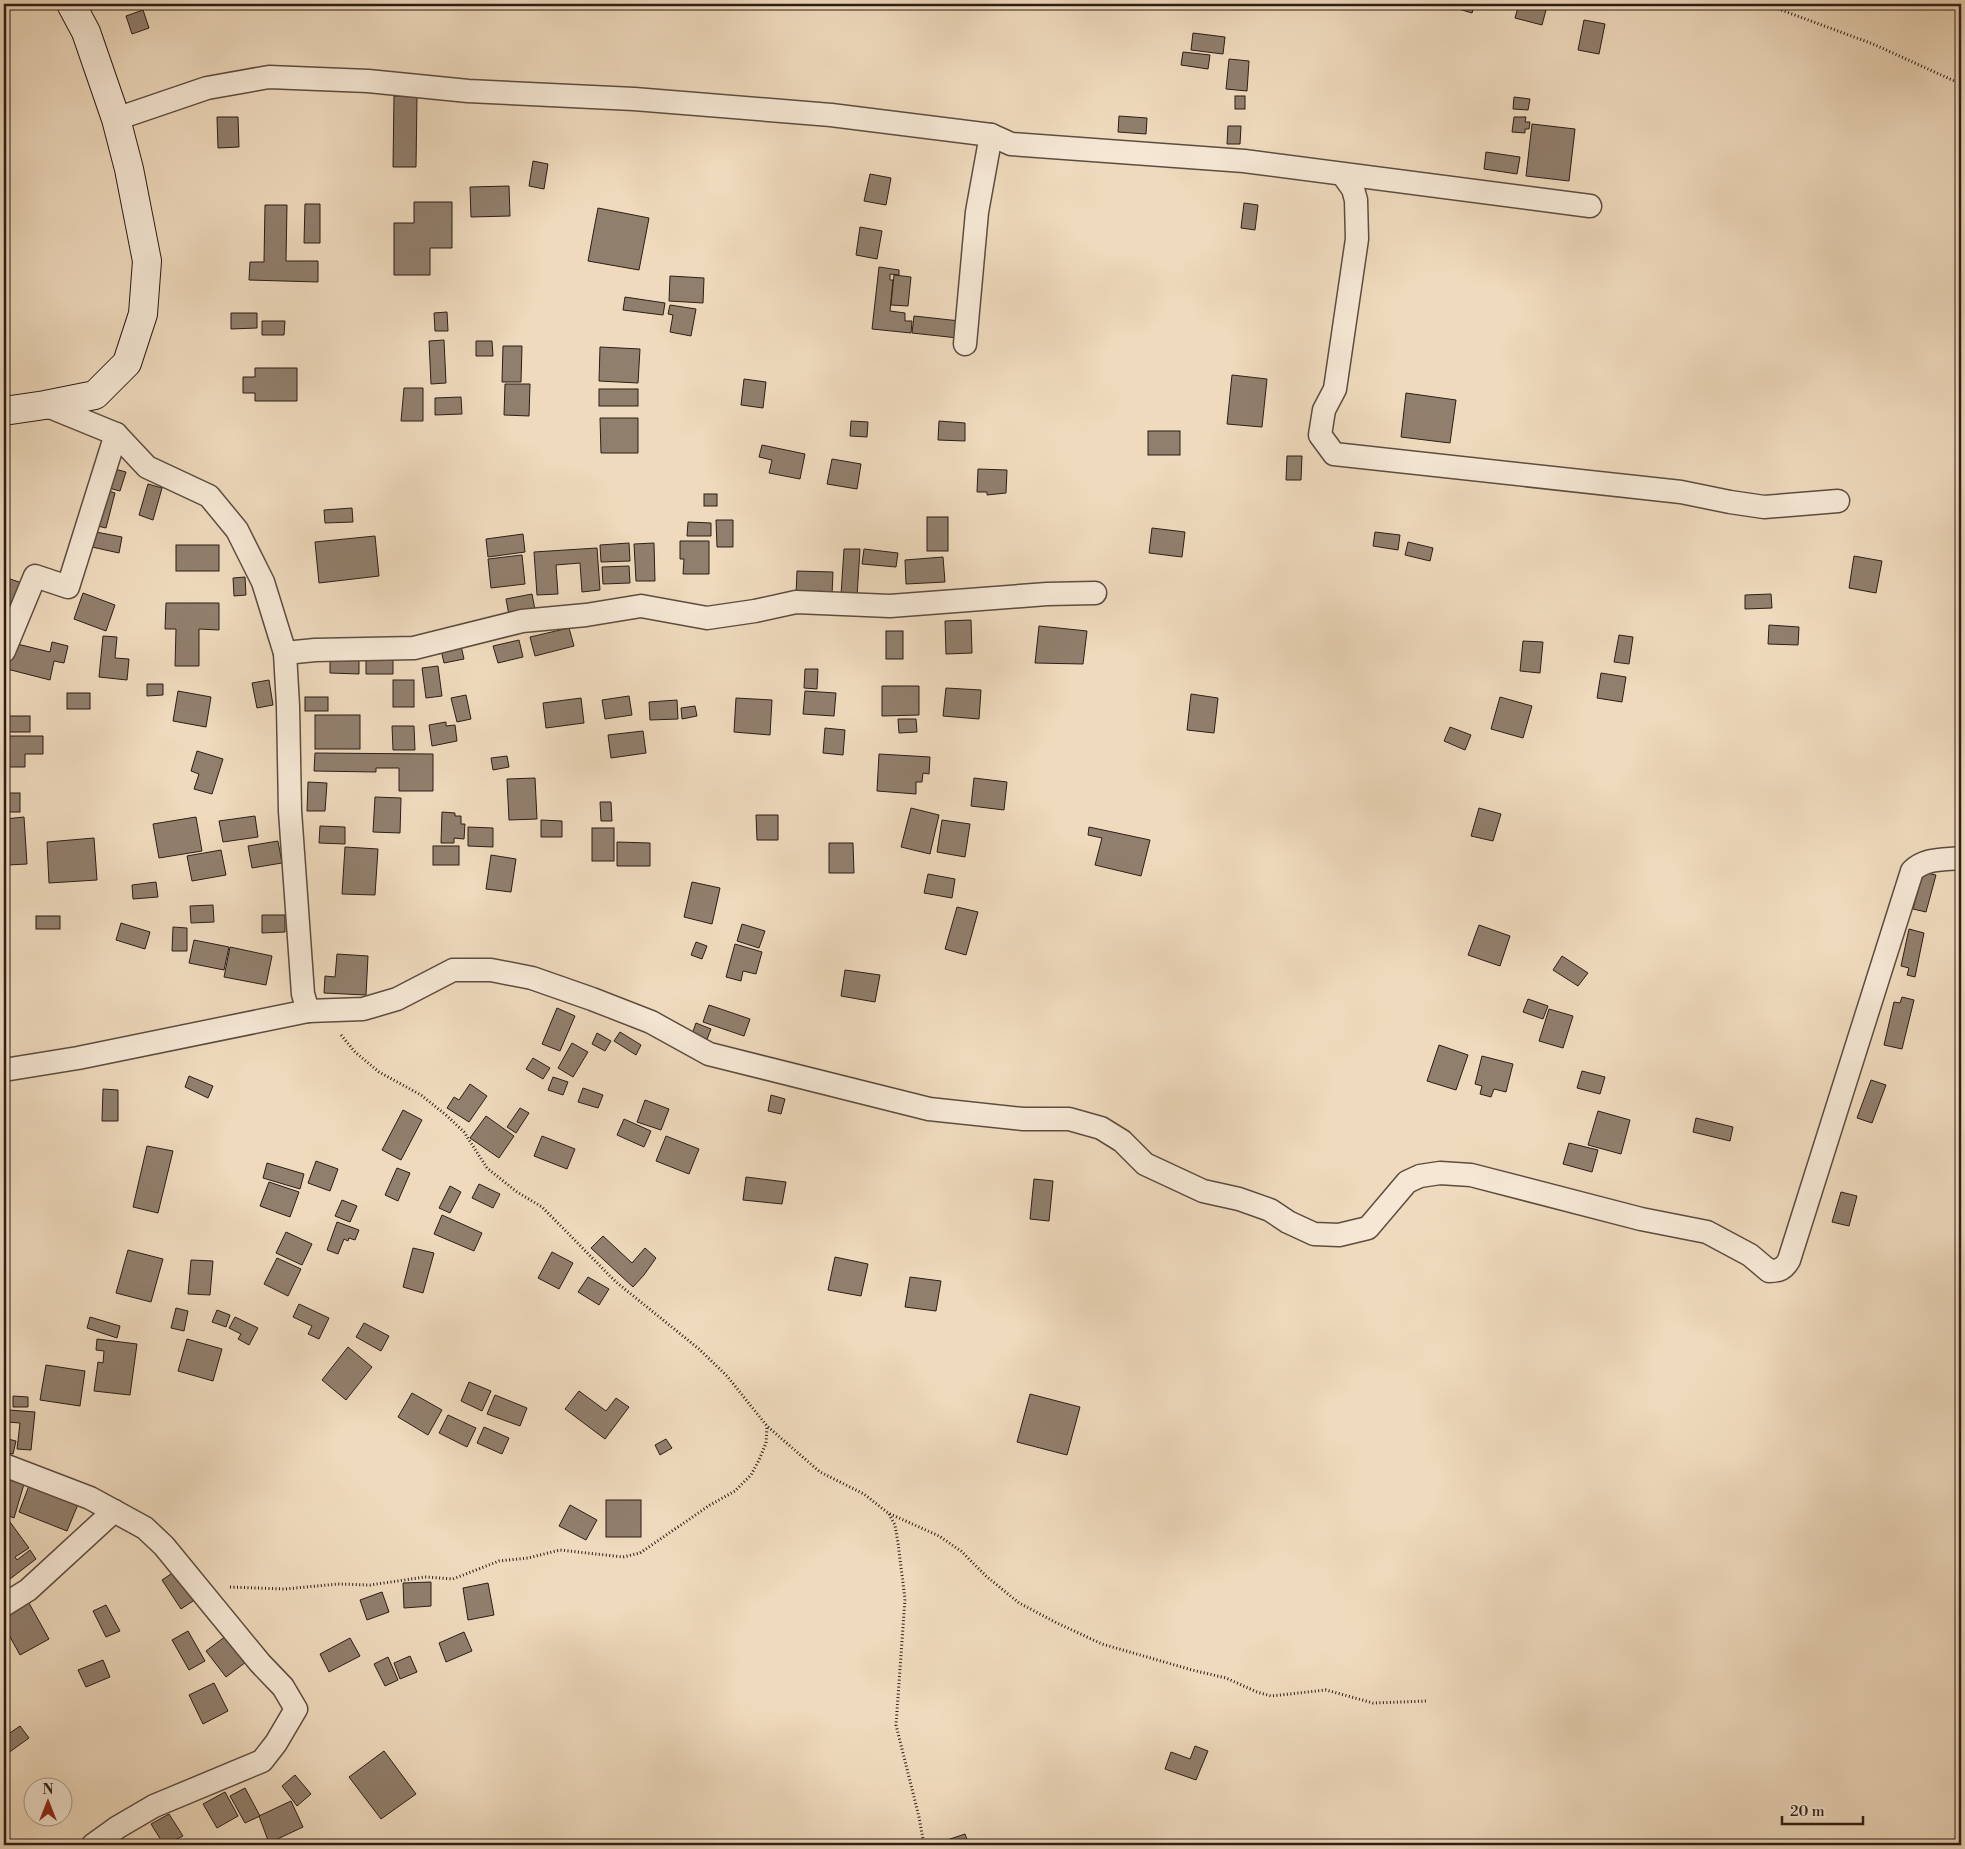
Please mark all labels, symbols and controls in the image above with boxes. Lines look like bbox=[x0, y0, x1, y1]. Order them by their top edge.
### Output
north arrow bbox=[22, 1776, 72, 1826]
text: N bbox=[42, 1781, 54, 1799]
scale bar bbox=[1782, 1794, 1864, 1826]
text: 20 m bbox=[1790, 1802, 1825, 1821]

